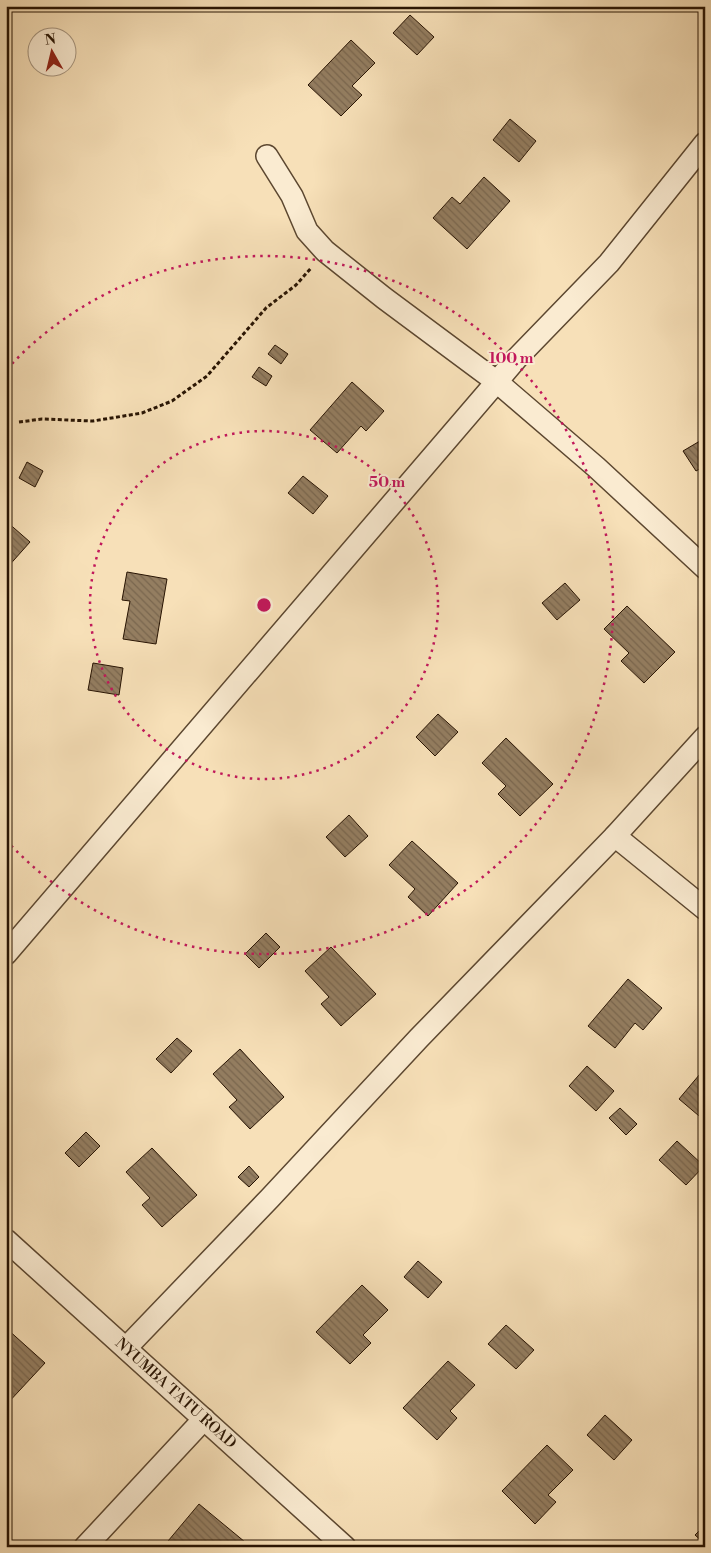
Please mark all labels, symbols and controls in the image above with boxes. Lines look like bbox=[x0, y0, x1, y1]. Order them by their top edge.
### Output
north arrow bbox=[28, 28, 78, 78]
text: N bbox=[44, 30, 57, 50]
text: 100 m bbox=[489, 349, 534, 368]
text: 50 m bbox=[369, 473, 405, 492]
centre of rings bbox=[255, 596, 273, 614]
street label: NYUMBA TATU ROAD bbox=[111, 1334, 240, 1453]

